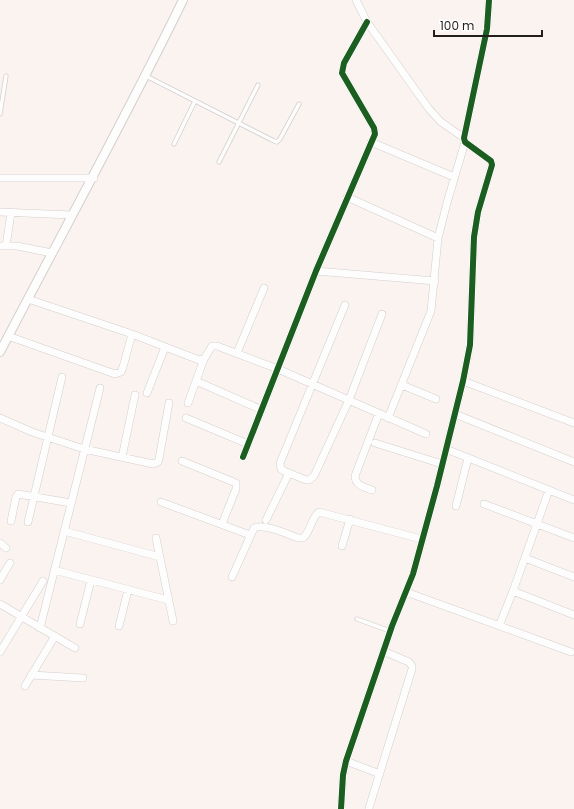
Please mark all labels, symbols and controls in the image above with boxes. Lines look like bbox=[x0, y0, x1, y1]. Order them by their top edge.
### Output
scale bar bbox=[434, 12, 542, 38]
text: 100 m bbox=[440, 17, 474, 34]

